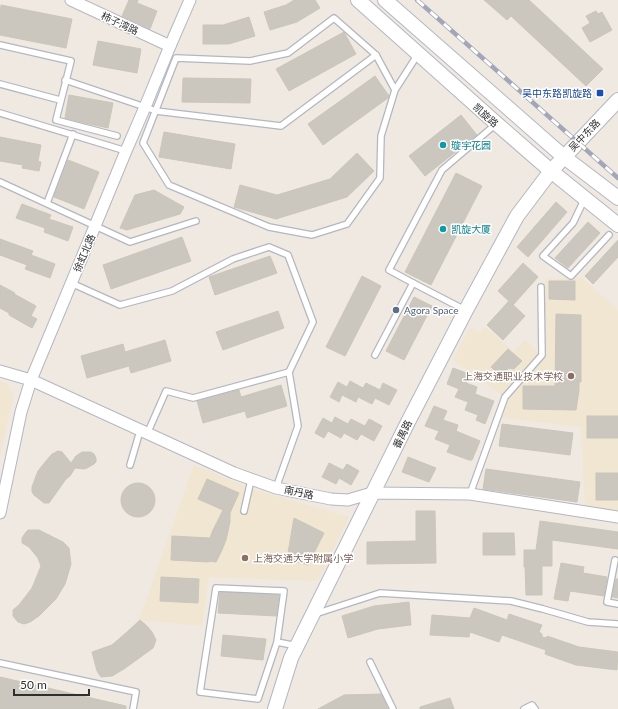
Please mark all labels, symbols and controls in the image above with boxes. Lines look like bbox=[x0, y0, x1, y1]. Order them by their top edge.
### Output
street label: 柿子湾路 bbox=[99, 9, 141, 37]
place label: 吴中东路凯旋路 bbox=[522, 87, 592, 99]
marker: 吴中东路凯旋路 bbox=[595, 88, 605, 98]
street label: 凯旋路 bbox=[471, 101, 501, 129]
street label: 吴中东路 bbox=[566, 116, 602, 154]
place label: 璇宇花园 bbox=[451, 139, 491, 151]
marker: 璇宇花园 bbox=[438, 140, 448, 150]
place label: 凯旋大厦 bbox=[451, 223, 491, 235]
marker: 凯旋大厦 bbox=[438, 224, 448, 234]
street label: 徐虹北路 bbox=[71, 232, 97, 274]
place label: Agora Space bbox=[404, 304, 459, 316]
marker: Agora Space bbox=[391, 305, 401, 315]
place label: 上海交通职业技术学校 bbox=[463, 370, 563, 382]
marker: 上海交通职业技术学校 bbox=[566, 371, 576, 381]
street label: 番禺路 bbox=[390, 418, 414, 450]
street label: 南丹路 bbox=[283, 483, 315, 501]
place label: 上海交通大学附属小学 bbox=[253, 552, 353, 564]
marker: 上海交通大学附属小学 bbox=[240, 553, 250, 563]
scale bar bbox=[14, 671, 89, 697]
text: 50 m bbox=[20, 677, 47, 692]

